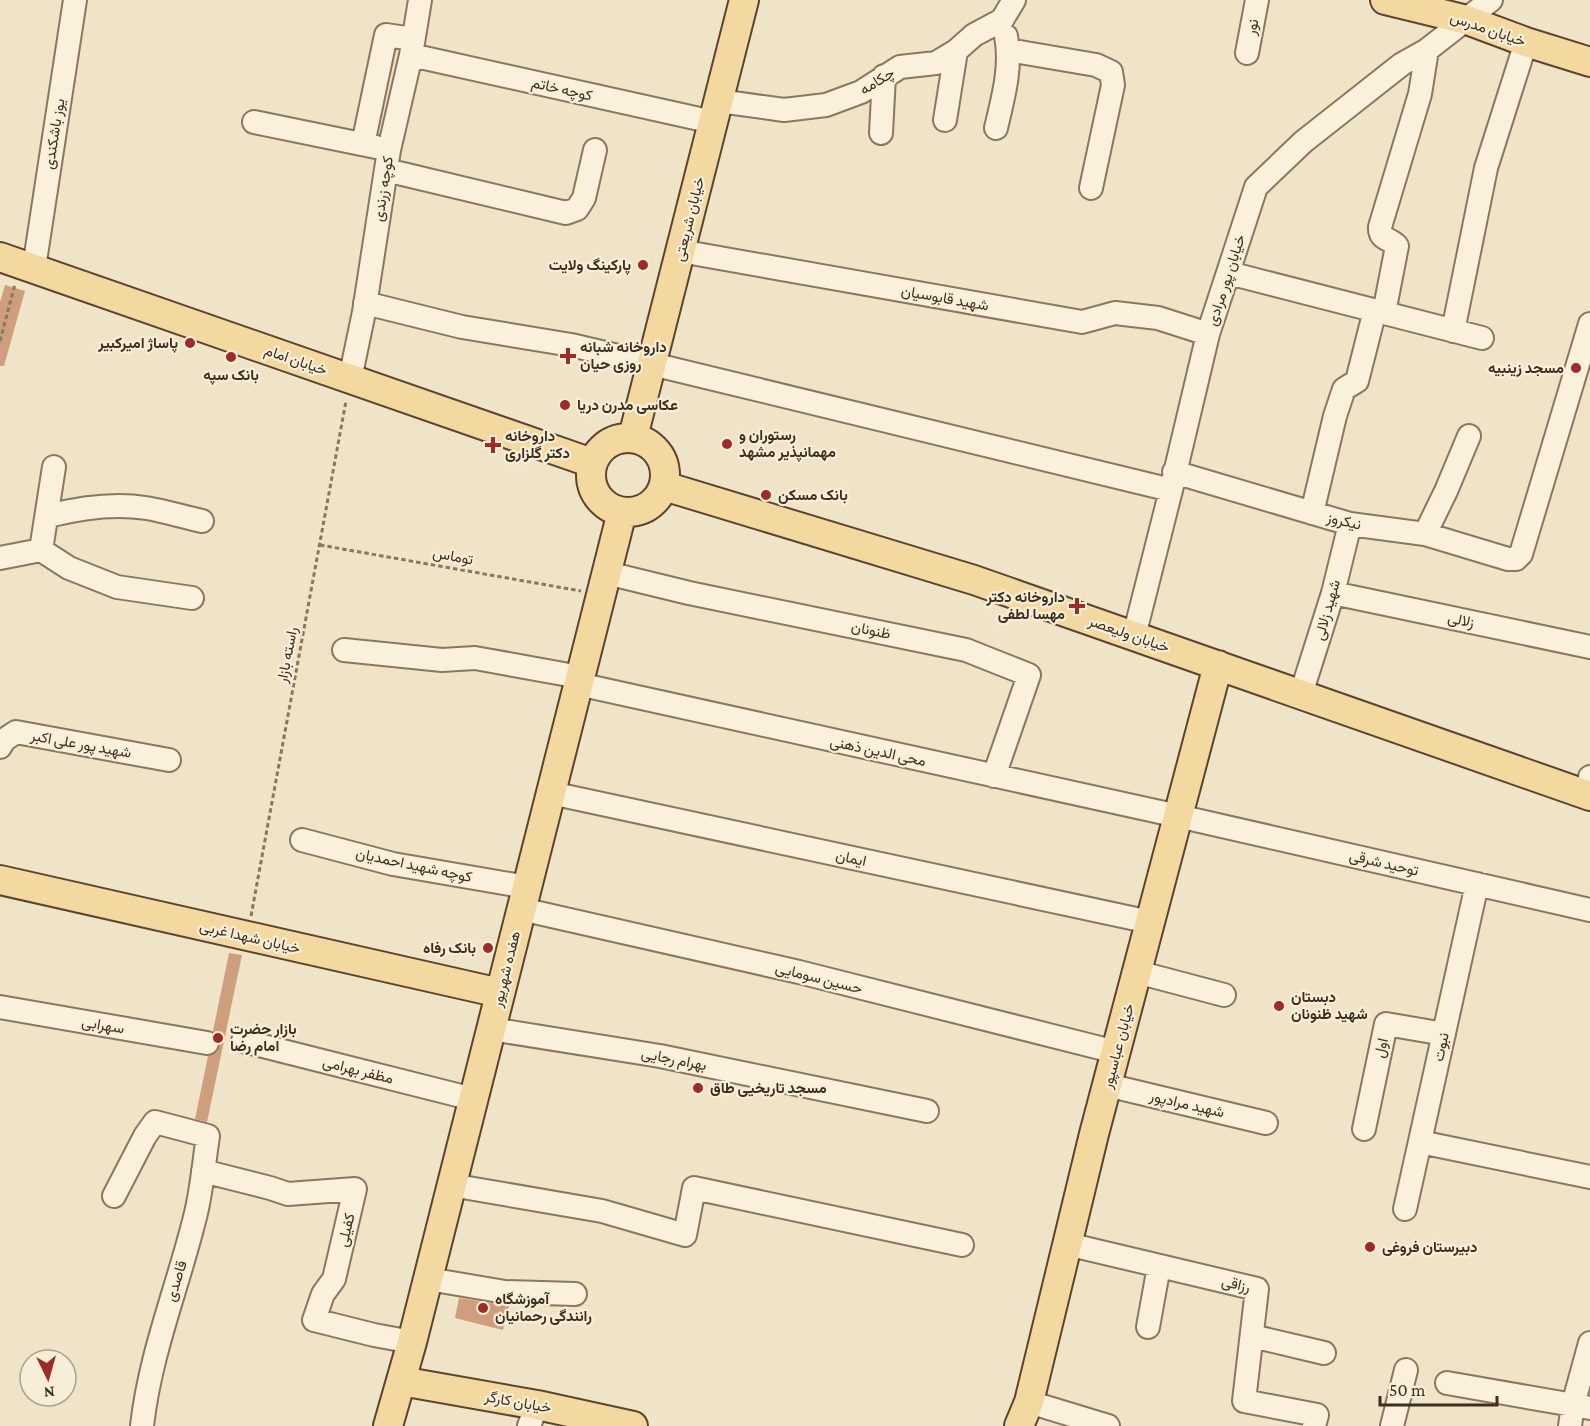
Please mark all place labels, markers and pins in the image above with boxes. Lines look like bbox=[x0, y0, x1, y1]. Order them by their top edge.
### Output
place label: پارکینگ ولایت bbox=[549, 257, 631, 275]
marker: پارکینگ ولایت bbox=[636, 258, 650, 272]
place label: پاساژ امیرکبیر bbox=[97, 335, 178, 353]
marker: پاساژ امیرکبیر bbox=[183, 336, 197, 350]
place label: داروخانه شبانه روزی حیان bbox=[580, 339, 667, 373]
marker: داروخانه شبانه روزی حیان bbox=[561, 349, 575, 363]
marker: بانک سپه bbox=[224, 350, 238, 364]
place label: مسجد زینبیه bbox=[1488, 360, 1564, 377]
marker: مسجد زینبیه bbox=[1569, 361, 1583, 375]
place label: بانک سپه bbox=[203, 367, 259, 385]
place label: عکاسی مدرن دریا bbox=[577, 397, 678, 414]
marker: عکاسی مدرن دریا bbox=[558, 398, 572, 412]
place label: رستوران و مهمانپذیر مشهد bbox=[739, 427, 836, 462]
place label: داروخانه دکتر گلزاری bbox=[505, 428, 570, 462]
marker: رستوران و مهمانپذیر مشهد bbox=[720, 437, 734, 451]
marker: داروخانه دکتر گلزاری bbox=[486, 438, 500, 452]
place label: بانک مسکن bbox=[778, 487, 848, 504]
marker: بانک مسکن bbox=[759, 488, 773, 502]
place label: داروخانه دکتر مهسا لطفی bbox=[985, 589, 1065, 623]
marker: داروخانه دکتر مهسا لطفی bbox=[1070, 599, 1084, 613]
place label: بانک رفاه bbox=[423, 940, 476, 957]
marker: بانک رفاه bbox=[481, 941, 495, 955]
place label: دبستان شهید ظنونان bbox=[1291, 989, 1368, 1023]
marker: دبستان شهید ظنونان bbox=[1272, 999, 1286, 1013]
place label: بازار حضرت امام رضا bbox=[230, 1021, 297, 1056]
marker: بازار حضرت امام رضا bbox=[211, 1031, 225, 1045]
place label: مسجد تاریخیی طاق bbox=[710, 1080, 827, 1097]
marker: مسجد تاریخیی طاق bbox=[691, 1081, 705, 1095]
place label: دبیرستان فروغی bbox=[1382, 1239, 1478, 1256]
marker: دبیرستان فروغی bbox=[1363, 1240, 1377, 1254]
place label: آموزشگاه رانندگی رحمانیان bbox=[495, 1291, 592, 1325]
marker: آموزشگاه رانندگی رحمانیان bbox=[476, 1301, 490, 1315]

